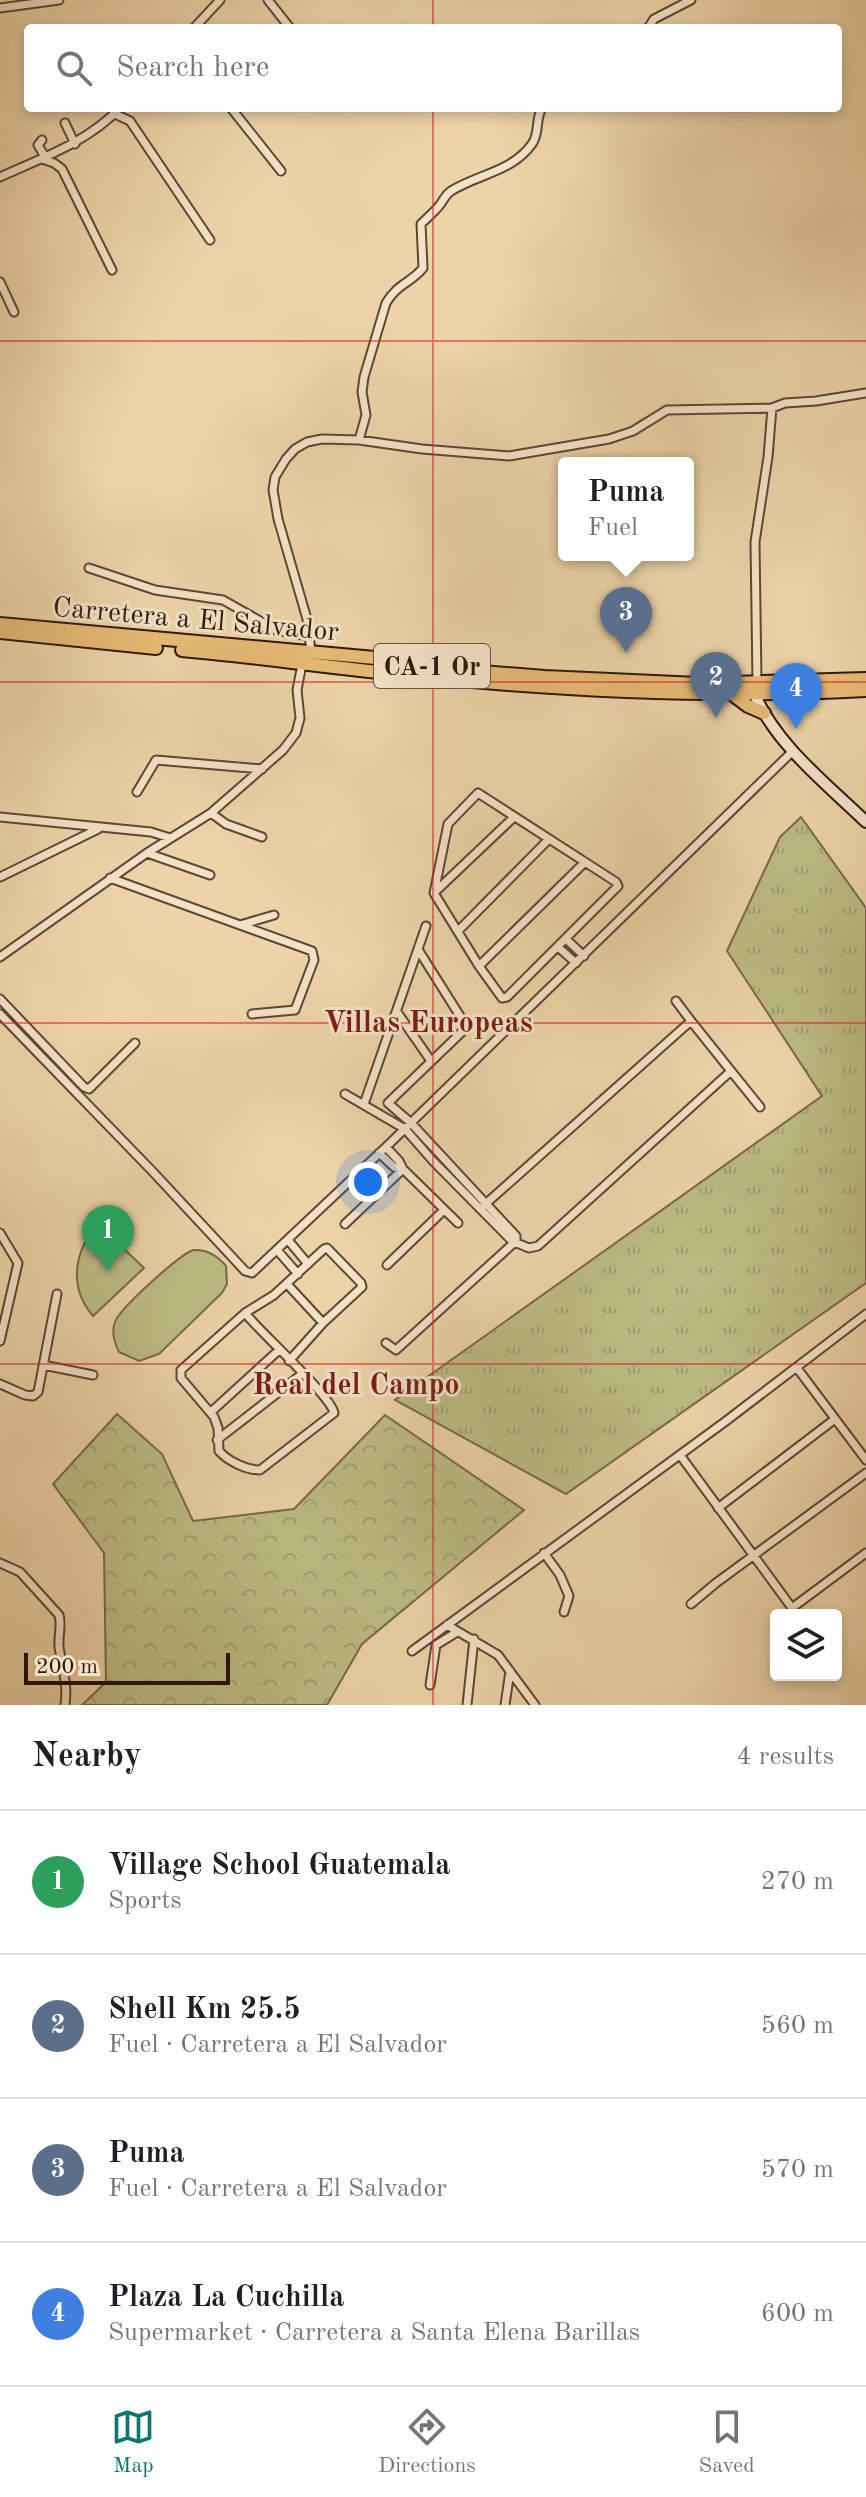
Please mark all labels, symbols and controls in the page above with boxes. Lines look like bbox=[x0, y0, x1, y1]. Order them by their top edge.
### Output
search box bbox=[24, 24, 842, 112]
icon: search bbox=[52, 46, 96, 90]
text: Search here bbox=[116, 53, 270, 83]
popup bbox=[558, 457, 694, 561]
text: Puma bbox=[588, 478, 664, 508]
text: Fuel bbox=[588, 515, 638, 541]
pin: 3 bbox=[600, 587, 652, 653]
street label: Carretera a El Salvador bbox=[51, 595, 340, 647]
road number: CA-1 Or bbox=[374, 644, 490, 688]
pin: 2 bbox=[690, 652, 742, 718]
pin: 4 bbox=[770, 663, 822, 729]
district label: Villas Europeas bbox=[323, 1009, 533, 1039]
your location bbox=[348, 1162, 388, 1202]
pin: 1 bbox=[82, 1205, 134, 1271]
district label: Real del Campo bbox=[252, 1371, 460, 1401]
map controls bbox=[770, 1609, 842, 1681]
button: layers bbox=[770, 1609, 842, 1681]
scale bar bbox=[24, 1649, 230, 1685]
text: 200 m bbox=[36, 1656, 98, 1678]
text: Nearby bbox=[32, 1740, 142, 1774]
text: 4 results bbox=[736, 1744, 834, 1770]
text: Village School Guatemala bbox=[108, 1851, 450, 1881]
text: 1 bbox=[50, 1869, 66, 1895]
text: 270 m bbox=[761, 1869, 834, 1895]
text: Sports bbox=[108, 1888, 182, 1914]
text: Shell Km 25.5 bbox=[108, 1995, 301, 2025]
text: 2 bbox=[50, 2013, 66, 2039]
text: 560 m bbox=[761, 2013, 834, 2039]
text: Fuel · Carretera a El Salvador bbox=[108, 2032, 447, 2058]
text: Puma bbox=[108, 2139, 185, 2169]
text: 3 bbox=[50, 2157, 66, 2183]
text: 570 m bbox=[761, 2157, 834, 2183]
text: Fuel · Carretera a El Salvador bbox=[108, 2176, 447, 2202]
text: Plaza La Cuchilla bbox=[108, 2283, 344, 2313]
text: 4 bbox=[50, 2301, 66, 2327]
text: 600 m bbox=[761, 2301, 834, 2327]
text: Supermarket · Carretera a Santa Elena Barillas bbox=[108, 2320, 640, 2346]
tab: Map bbox=[111, 2405, 155, 2480]
tab: Directions bbox=[378, 2405, 476, 2480]
tab: Saved bbox=[699, 2405, 755, 2480]

